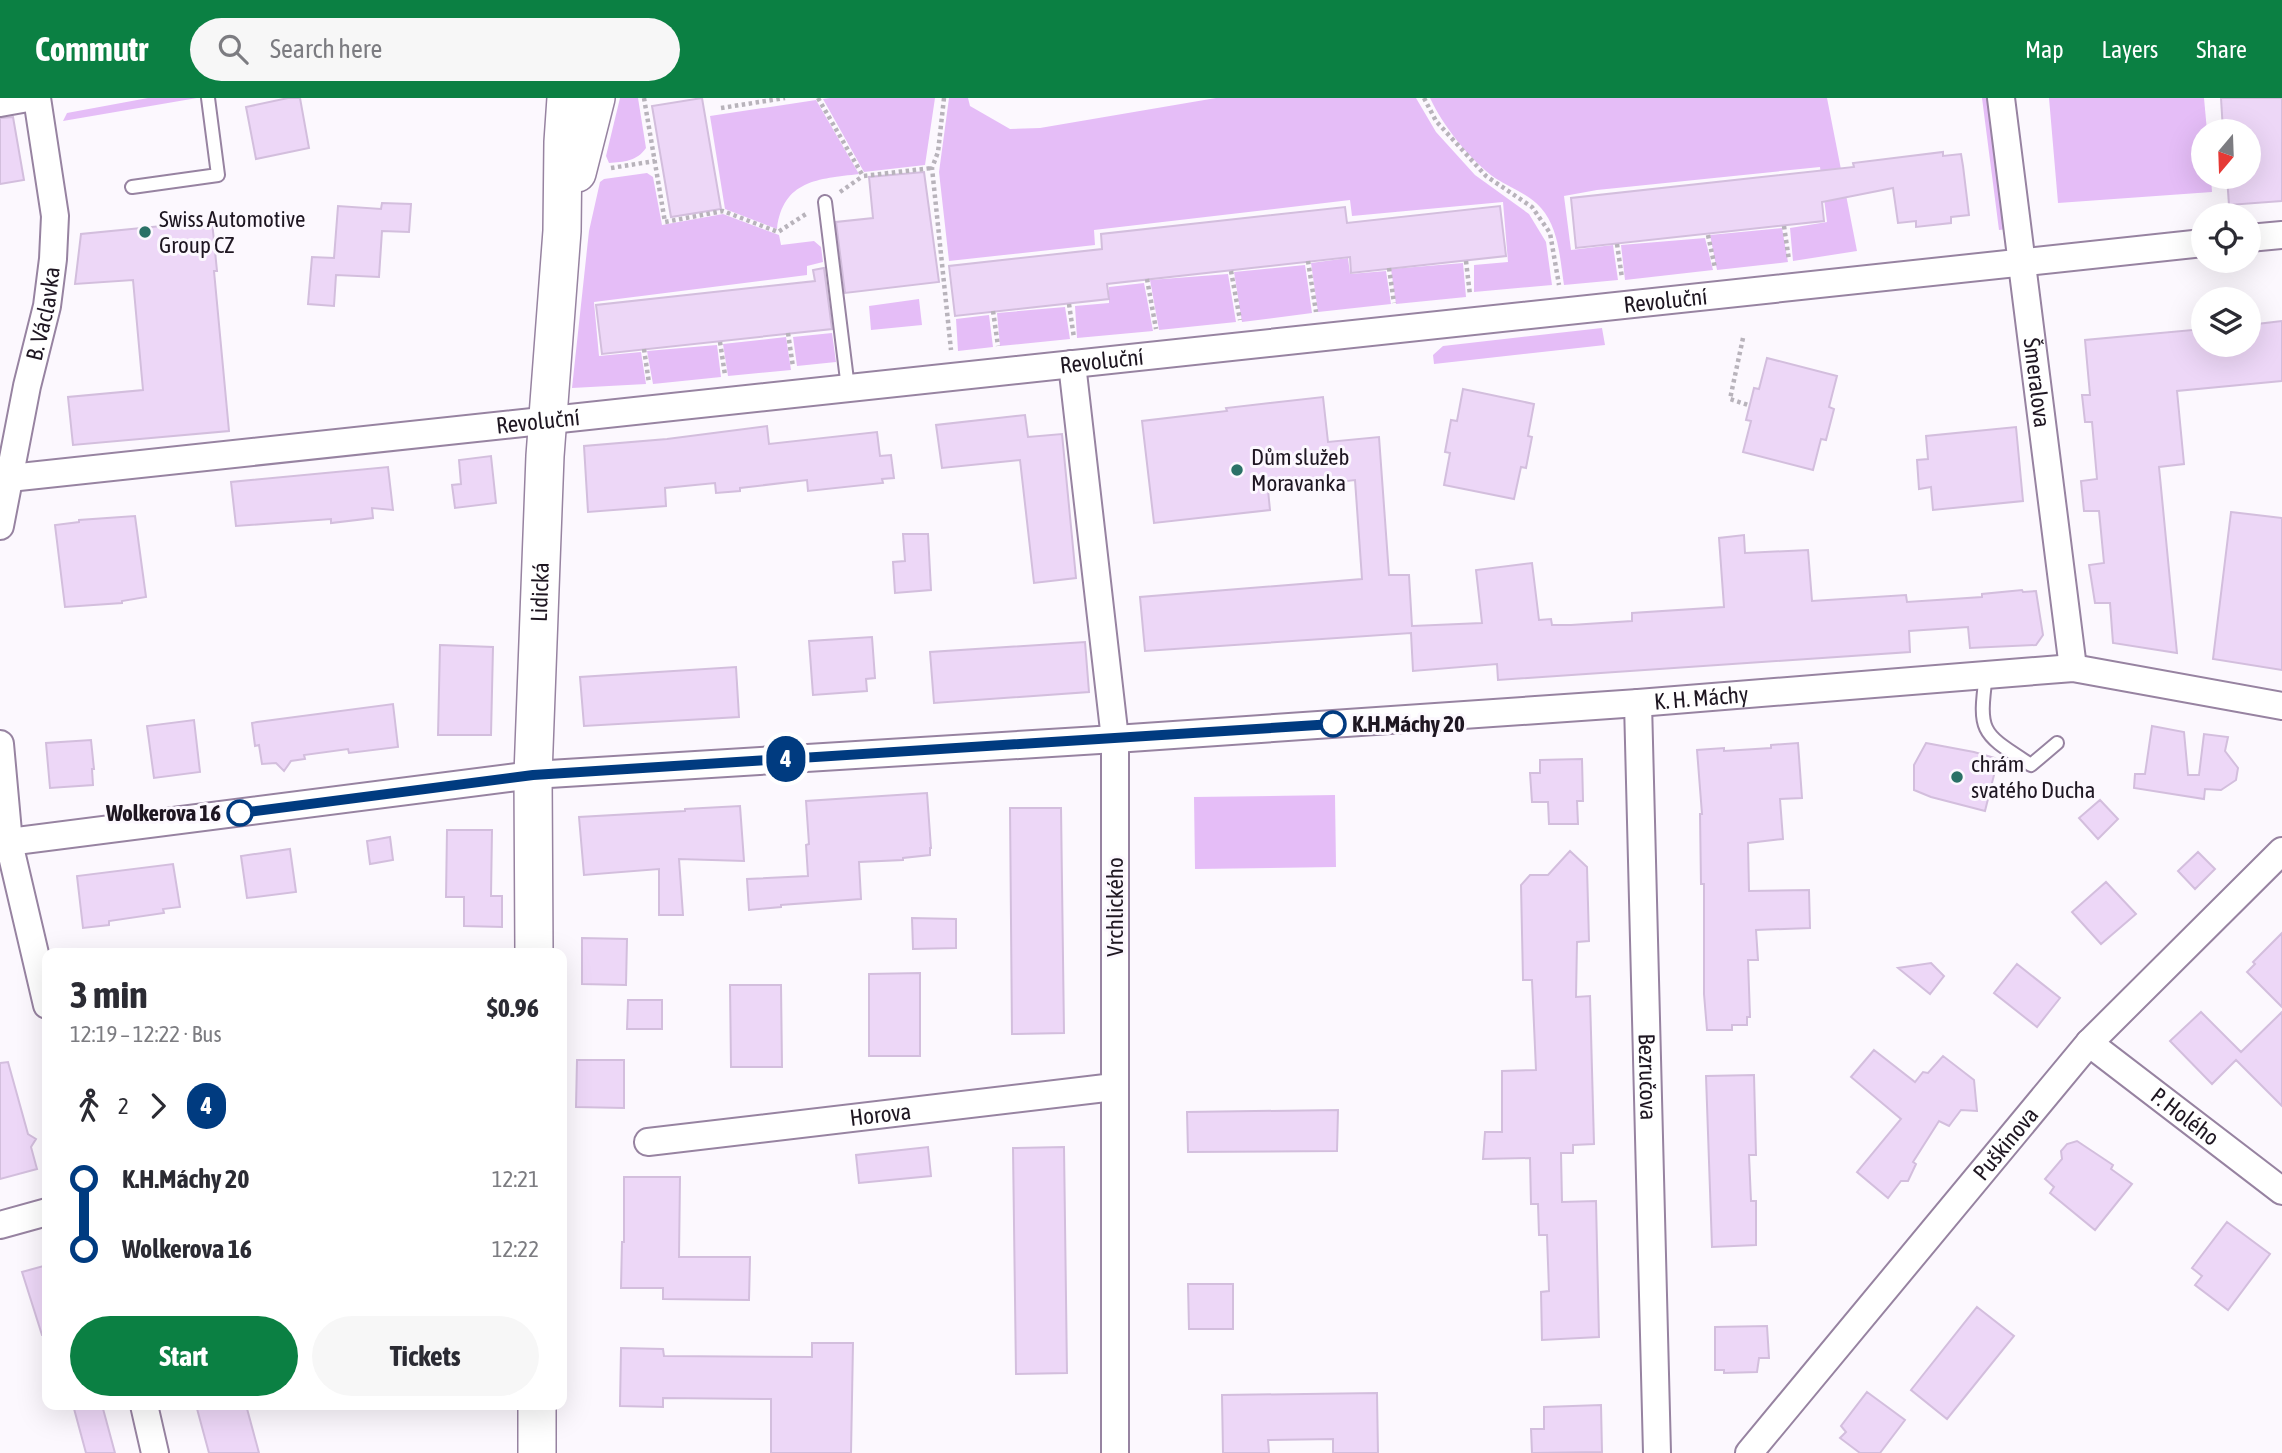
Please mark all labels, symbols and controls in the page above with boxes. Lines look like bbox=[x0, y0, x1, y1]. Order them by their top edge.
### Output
search box bbox=[190, 18, 680, 81]
text: Commutr bbox=[35, 30, 148, 68]
icon: search bbox=[214, 30, 252, 68]
text: Search here bbox=[270, 34, 382, 64]
text: Map bbox=[2025, 36, 2064, 63]
text: Layers bbox=[2102, 36, 2158, 63]
text: Share bbox=[2196, 36, 2247, 63]
north arrow bbox=[2191, 119, 2261, 189]
map controls bbox=[2191, 119, 2261, 357]
button: locate bbox=[2191, 203, 2261, 273]
place label: Swiss Automotive Group CZ bbox=[159, 206, 305, 258]
marker: Swiss Automotive Group CZ bbox=[137, 224, 153, 240]
street label: B. Václavka bbox=[21, 265, 65, 363]
street label: Revoluční bbox=[1622, 283, 1709, 318]
button: layers bbox=[2191, 287, 2261, 357]
street label: Šmeralova bbox=[2018, 336, 2056, 429]
street label: Revoluční bbox=[1059, 344, 1145, 378]
street label: Revoluční bbox=[495, 404, 581, 439]
place label: Dům služeb Moravanka bbox=[1251, 444, 1349, 496]
marker: Dům služeb Moravanka bbox=[1229, 462, 1245, 478]
street label: Lidická bbox=[526, 562, 554, 622]
street label: K. H. Máchy bbox=[1653, 681, 1749, 715]
marker: K.H.Máchy 20 bbox=[1320, 711, 1346, 737]
place label: K.H.Máchy 20 bbox=[1352, 711, 1465, 737]
line badge: 4 bbox=[763, 736, 809, 782]
text: 4 bbox=[780, 745, 792, 772]
place label: chrám svatého Ducha bbox=[1971, 751, 2095, 803]
marker: chrám svatého Ducha bbox=[1949, 769, 1965, 785]
place label: Wolkerova 16 bbox=[105, 800, 221, 826]
marker: Wolkerova 16 bbox=[227, 800, 253, 826]
street label: Vrchlického bbox=[1102, 857, 1128, 957]
text: 3 min bbox=[70, 973, 148, 1016]
text: $0.96 bbox=[487, 993, 539, 1023]
text: 12:19 – 12:22 · Bus bbox=[70, 1021, 222, 1047]
street label: Bezručova bbox=[1633, 1033, 1662, 1121]
street label: P. Holého bbox=[2146, 1082, 2224, 1151]
icon: walk bbox=[70, 1087, 108, 1125]
icon: forward bbox=[139, 1087, 177, 1125]
text: 4 bbox=[201, 1092, 212, 1119]
text: 2 bbox=[118, 1093, 129, 1119]
street label: Horova bbox=[848, 1098, 912, 1131]
street label: Puškinova bbox=[1968, 1102, 2043, 1185]
text: K.H.Máchy 20 bbox=[122, 1164, 250, 1194]
text: 12:21 bbox=[492, 1166, 539, 1192]
text: Wolkerova 16 bbox=[122, 1234, 252, 1264]
text: 12:22 bbox=[492, 1236, 539, 1262]
button: Start bbox=[70, 1316, 298, 1396]
button: Tickets bbox=[312, 1316, 539, 1396]

